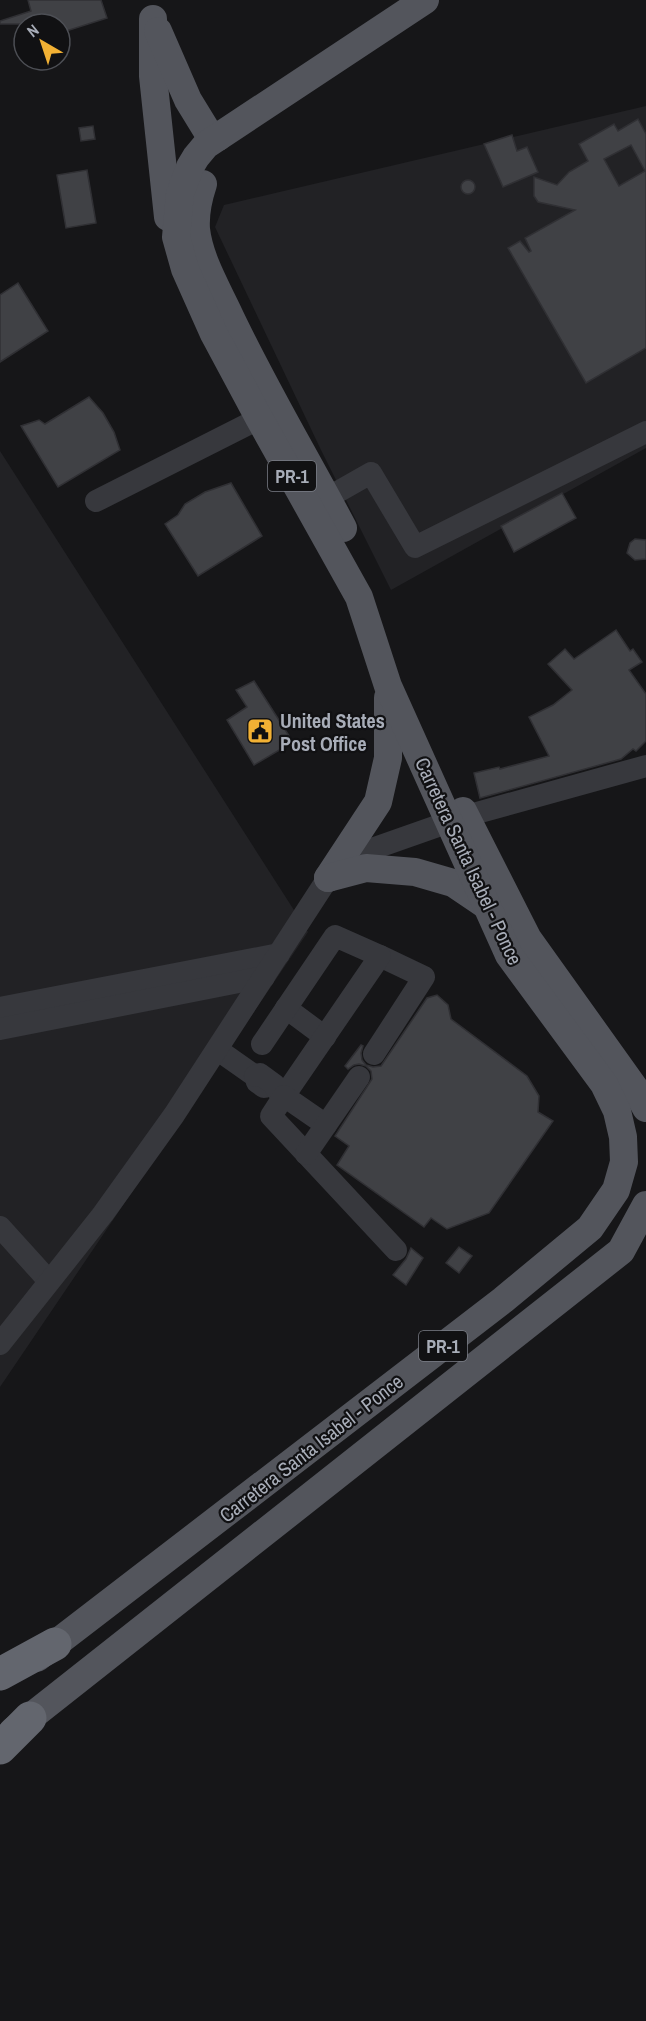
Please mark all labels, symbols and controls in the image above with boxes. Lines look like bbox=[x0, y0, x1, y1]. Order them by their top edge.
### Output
north arrow bbox=[12, 12, 72, 72]
text: N bbox=[22, 19, 43, 42]
road number: PR-1 bbox=[268, 461, 316, 491]
place label: United States Post Office bbox=[280, 707, 385, 757]
public building icon: United States Post Office bbox=[245, 716, 275, 746]
street label: Carretera Santa Isabel - Ponce bbox=[409, 753, 529, 969]
road number: PR-1 bbox=[419, 1331, 467, 1361]
street label: Carretera Santa Isabel - Ponce bbox=[214, 1368, 408, 1528]

